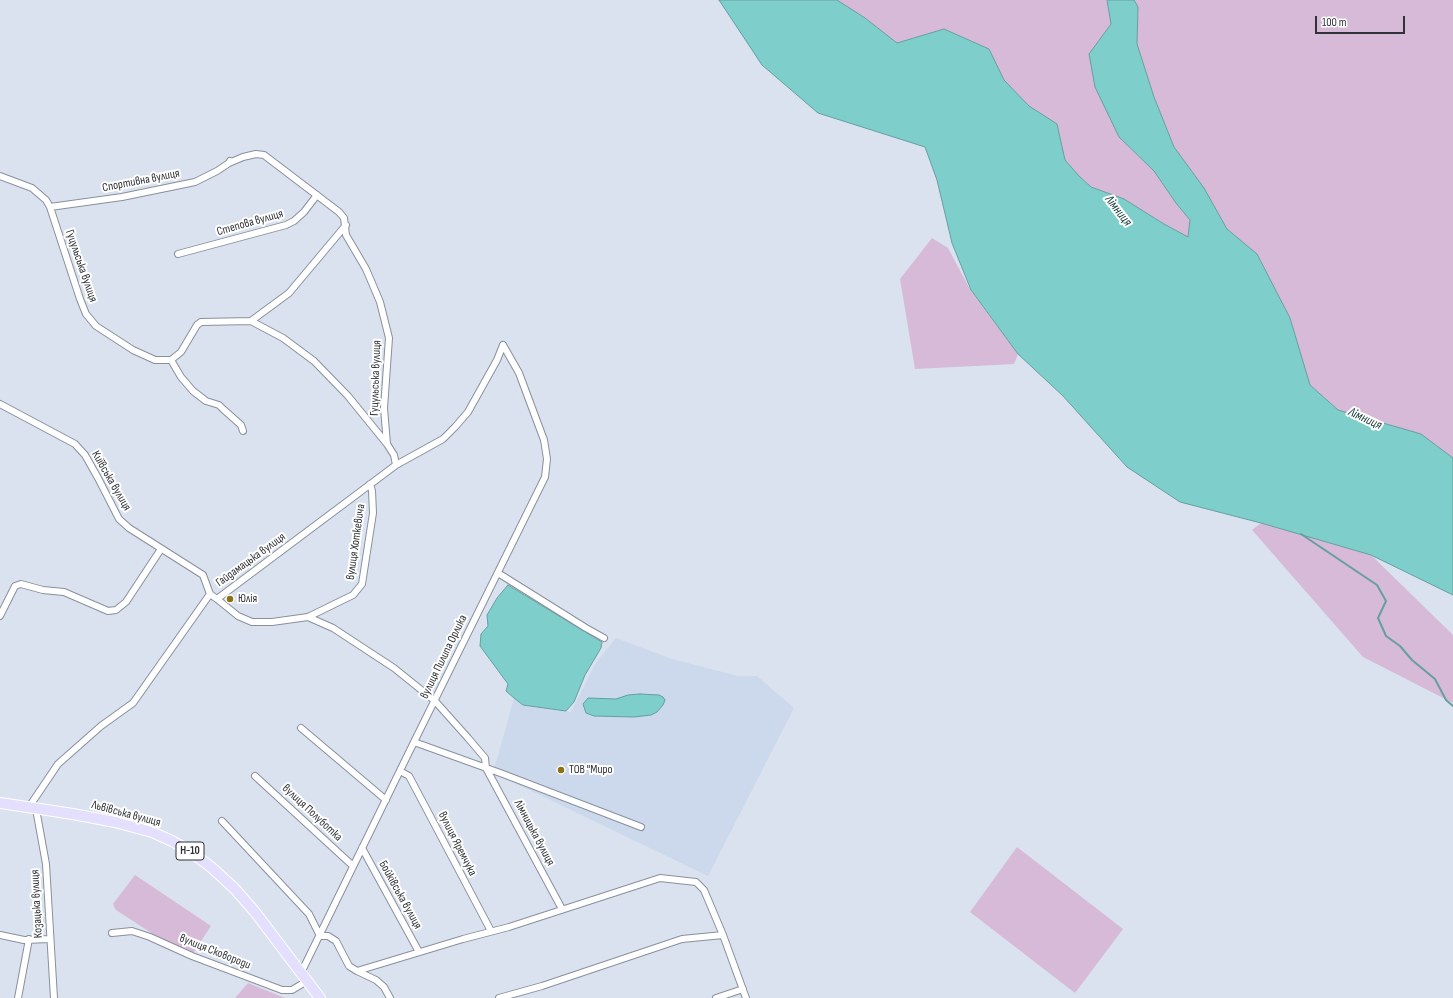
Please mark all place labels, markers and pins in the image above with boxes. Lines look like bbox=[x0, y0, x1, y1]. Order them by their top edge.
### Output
place label: Юлія bbox=[238, 592, 257, 606]
marker: Юлія bbox=[225, 594, 235, 604]
place label: ТОВ "Миро bbox=[569, 763, 612, 777]
marker: ТОВ "Миро bbox=[556, 765, 566, 775]

